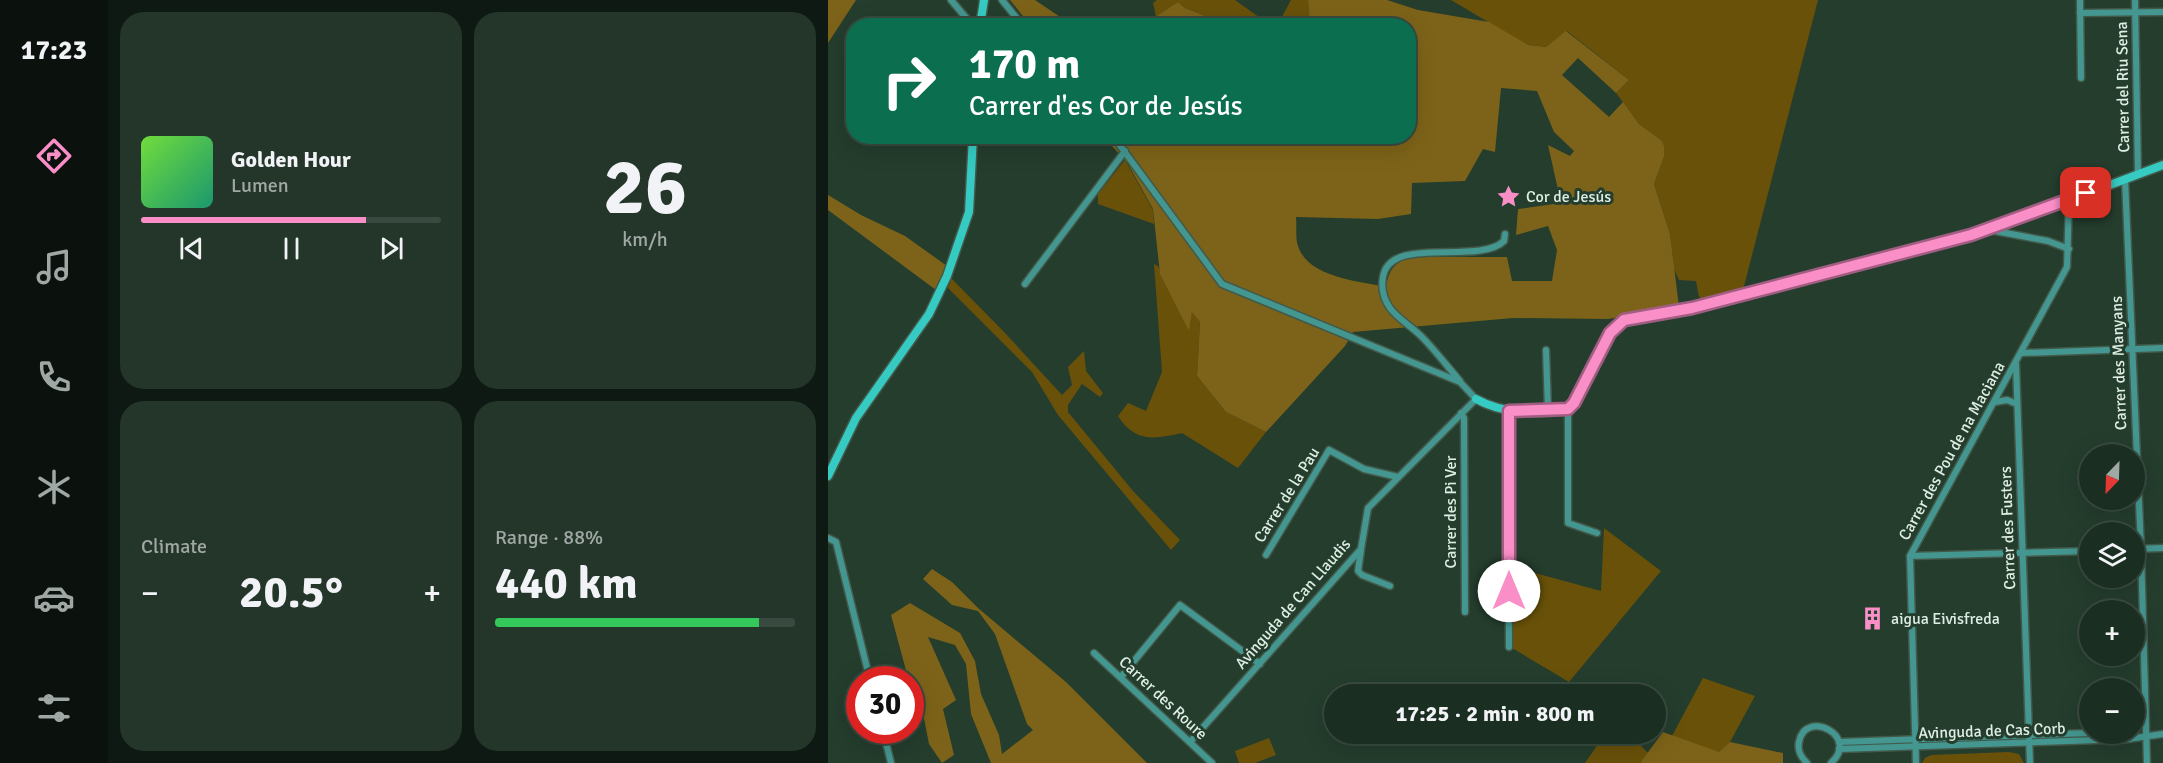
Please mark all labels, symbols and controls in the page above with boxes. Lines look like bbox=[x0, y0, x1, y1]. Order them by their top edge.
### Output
street label: Carrer del Riu Sena bbox=[2112, 21, 2134, 153]
text: 17:23 bbox=[21, 34, 87, 67]
text: 170 m bbox=[969, 39, 1080, 90]
icon: right bbox=[870, 42, 948, 120]
text: Carrer d'es Cor de Jesús bbox=[969, 90, 1242, 123]
icon: directions bbox=[33, 135, 75, 177]
text: 26 bbox=[603, 140, 687, 236]
text: Golden Hour bbox=[231, 146, 351, 173]
pin bbox=[2060, 167, 2111, 218]
text: Lumen bbox=[231, 173, 289, 198]
icon: arrive bbox=[2069, 176, 2102, 209]
place icon: Cor de Jesús bbox=[1495, 184, 1521, 210]
place label: Cor de Jesús bbox=[1526, 187, 1611, 207]
text: km/h bbox=[622, 227, 668, 252]
icon: previous bbox=[175, 232, 208, 265]
icon: pause bbox=[275, 232, 308, 265]
icon: next bbox=[375, 232, 408, 265]
icon: music bbox=[33, 246, 75, 288]
street label: Carrer des Manyans bbox=[2107, 296, 2131, 430]
icon: phone bbox=[33, 356, 75, 398]
street label: Carrer des Pou de na Maciana bbox=[1895, 358, 2009, 544]
street label: Carrer de la Pau bbox=[1250, 444, 1324, 546]
north arrow bbox=[2079, 444, 2145, 510]
map controls bbox=[2079, 444, 2145, 744]
street label: Carrer des Pi Ver bbox=[1441, 456, 1461, 568]
icon: climate bbox=[33, 466, 75, 508]
street label: Carrer des Fusters bbox=[1996, 466, 2020, 590]
button: layers bbox=[2079, 522, 2145, 588]
text: Range · 88% bbox=[495, 525, 603, 550]
text: Climate bbox=[141, 534, 207, 559]
street label: Avinguda de Can Llaudis bbox=[1231, 535, 1355, 673]
text: 440 km bbox=[495, 556, 638, 611]
position arrow bbox=[1477, 559, 1541, 623]
text: 20.5° bbox=[239, 565, 343, 620]
text: − bbox=[141, 573, 159, 614]
text: + bbox=[423, 573, 441, 614]
icon: car bbox=[33, 577, 75, 619]
button: + bbox=[2079, 600, 2145, 666]
building icon: aigua Eivisfreda bbox=[1860, 606, 1886, 632]
place label: aigua Eivisfreda bbox=[1891, 609, 2000, 629]
street label: Carrer des Roure bbox=[1115, 652, 1211, 744]
speed limit sign: 30 bbox=[846, 666, 924, 744]
button: − bbox=[2079, 678, 2145, 744]
icon: filters bbox=[33, 687, 75, 729]
text: 17:25 · 2 min · 800 m bbox=[1395, 700, 1595, 727]
street label: Avinguda de Cas Corb bbox=[1918, 718, 2066, 744]

